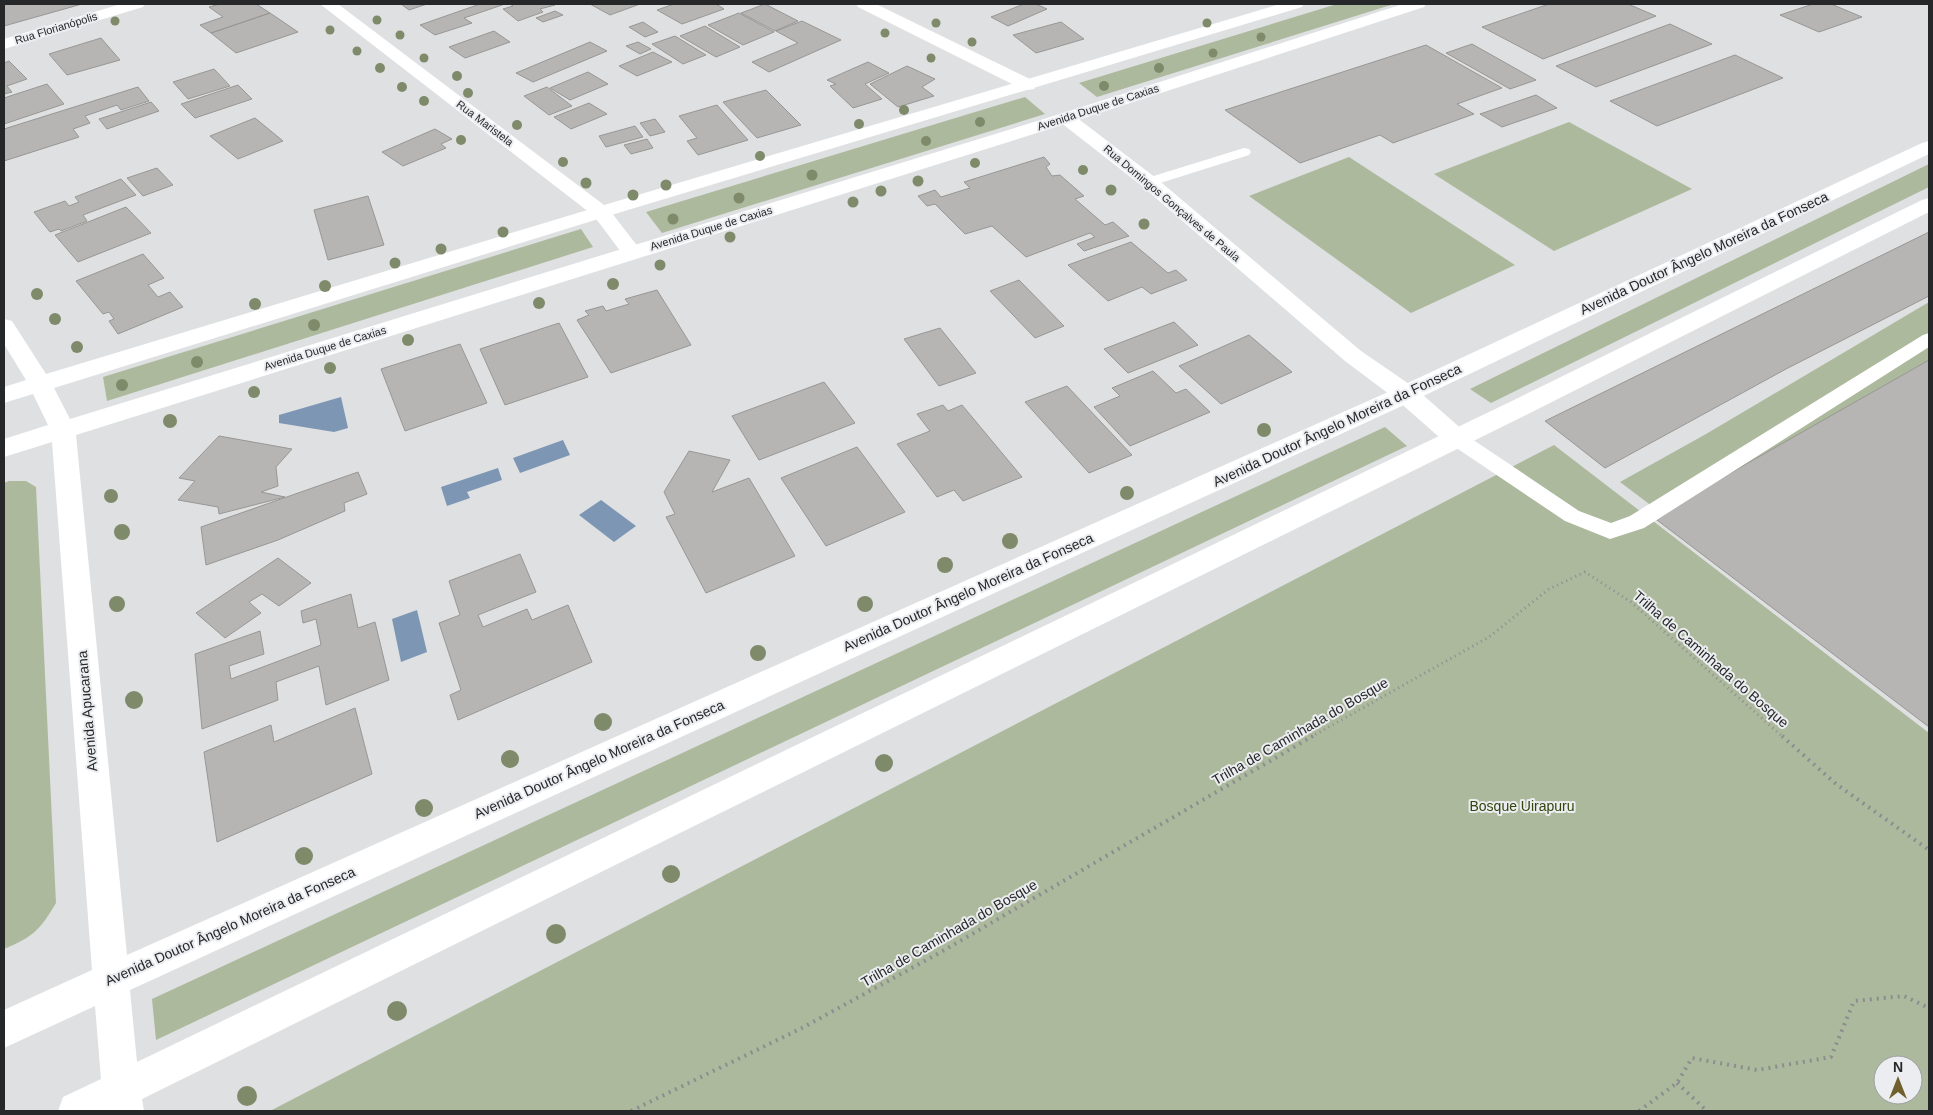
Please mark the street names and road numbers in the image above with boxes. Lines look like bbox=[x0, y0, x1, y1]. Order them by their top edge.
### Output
street label: Rua Florianópolis bbox=[13, 10, 99, 46]
street label: Avenida Duque de Caxias bbox=[1036, 82, 1161, 132]
street label: Rua Maristela bbox=[454, 98, 516, 149]
street label: Rua Domingos Gonçalves de Paula bbox=[1101, 142, 1243, 264]
street label: Avenida Doutor Ângelo Moreira da Fonseca bbox=[1577, 188, 1831, 318]
street label: Avenida Duque de Caxias bbox=[649, 204, 774, 252]
street label: Avenida Duque de Caxias bbox=[263, 324, 388, 372]
street label: Avenida Doutor Ângelo Moreira da Fonseca bbox=[1210, 360, 1464, 490]
street label: Avenida Doutor Ângelo Moreira da Fonseca bbox=[840, 529, 1096, 655]
street label: Trilha de Caminhada do Bosque bbox=[1630, 587, 1792, 731]
street label: Avenida Apucarana bbox=[74, 650, 100, 772]
street label: Trilha de Caminhada do Bosque bbox=[1209, 674, 1391, 788]
street label: Avenida Doutor Ângelo Moreira da Fonseca bbox=[471, 696, 727, 822]
street label: Avenida Doutor Ângelo Moreira da Fonseca bbox=[102, 863, 358, 989]
street label: Trilha de Caminhada do Bosque bbox=[858, 876, 1040, 990]

